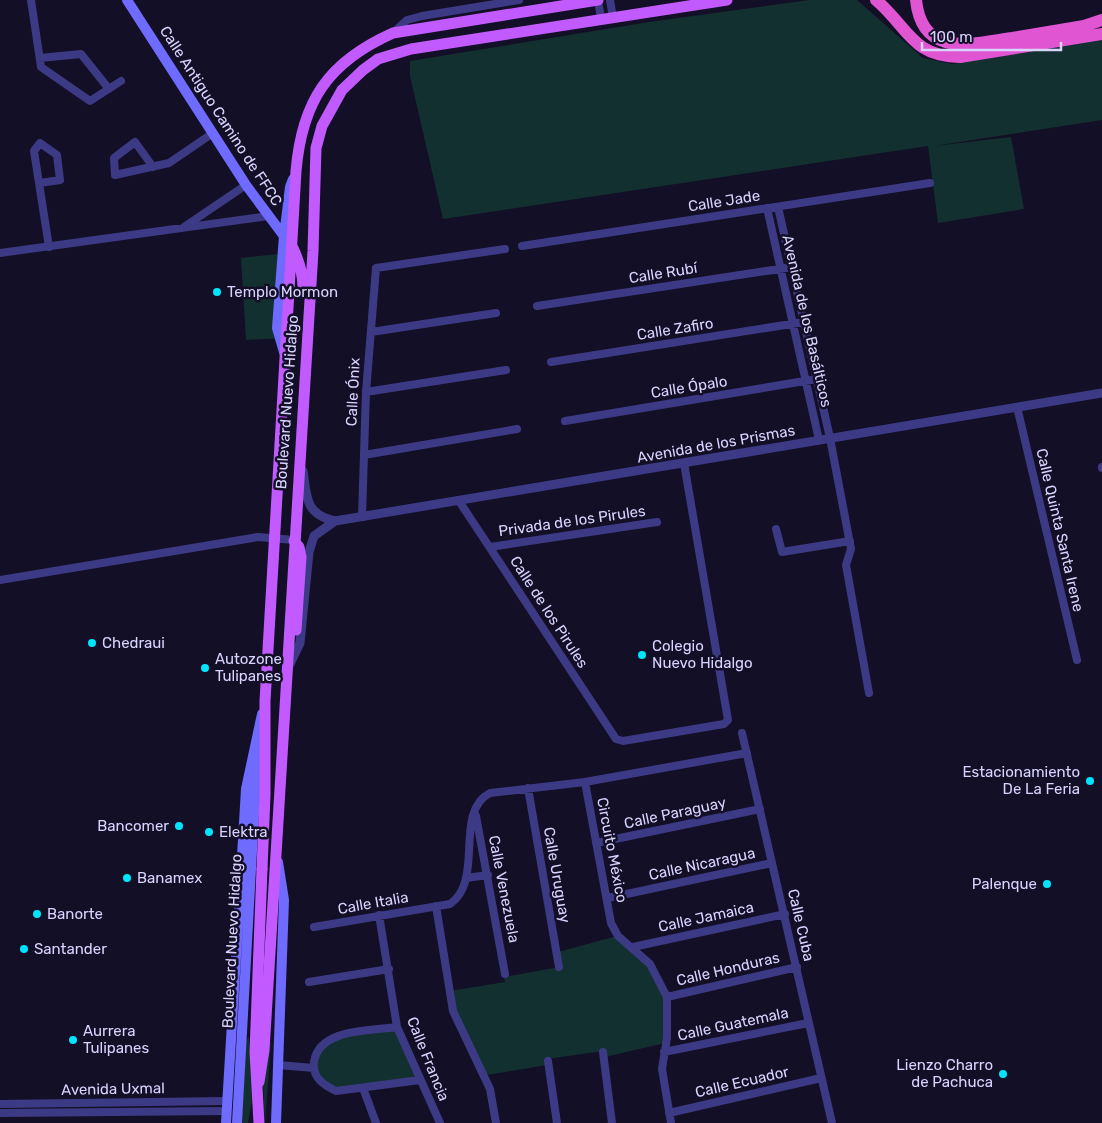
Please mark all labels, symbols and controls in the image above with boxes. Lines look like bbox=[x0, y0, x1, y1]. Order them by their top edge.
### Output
scale bar bbox=[922, 20, 1061, 52]
street label: Calle Antiguo Camino de FFCC bbox=[156, 23, 286, 209]
text: 100 m bbox=[930, 28, 972, 46]
street label: Calle Jade bbox=[687, 186, 761, 216]
street label: Avenida de los Basálticos bbox=[778, 233, 836, 409]
street label: Calle Rubí bbox=[627, 258, 700, 287]
place label: Templo Mormon bbox=[227, 283, 338, 301]
marker: Templo Mormon bbox=[211, 286, 223, 298]
street label: Boulevard Nuevo Hidalgo bbox=[272, 314, 302, 490]
street label: Calle Zafiro bbox=[635, 314, 715, 344]
street label: Calle Ónix bbox=[342, 357, 364, 427]
street label: Calle Ópalo bbox=[649, 372, 729, 402]
street label: Avenida de los Prismas bbox=[636, 421, 797, 467]
street label: Calle Quinta Santa Irene bbox=[1032, 447, 1088, 613]
street label: Privada de los Pirules bbox=[497, 502, 647, 540]
street label: Calle de los Pirules bbox=[506, 553, 592, 672]
place label: Chedraui bbox=[102, 634, 165, 652]
marker: Chedraui bbox=[86, 637, 98, 649]
place label: Colegio Nuevo Hidalgo bbox=[652, 637, 753, 672]
marker: Colegio Nuevo Hidalgo bbox=[636, 649, 648, 661]
place label: Autozone Tulipanes bbox=[215, 650, 282, 685]
marker: Autozone Tulipanes bbox=[199, 662, 211, 674]
place label: Estacionamiento De La Feria bbox=[962, 763, 1080, 798]
marker: Estacionamiento De La Feria bbox=[1084, 775, 1096, 787]
street label: Calle Paraguay bbox=[622, 793, 728, 833]
street label: Circuito México bbox=[593, 796, 631, 904]
place label: Bancomer bbox=[97, 817, 169, 835]
marker: Bancomer bbox=[173, 820, 185, 832]
place label: Elektra bbox=[219, 823, 268, 841]
marker: Elektra bbox=[203, 826, 215, 838]
street label: Calle Uruguay bbox=[540, 826, 574, 924]
street label: Calle Venezuela bbox=[485, 834, 523, 944]
street label: Calle Nicaragua bbox=[647, 844, 757, 884]
street label: Boulevard Nuevo Hidalgo bbox=[218, 853, 246, 1029]
place label: Banamex bbox=[137, 869, 202, 887]
marker: Banamex bbox=[121, 872, 133, 884]
place label: Palenque bbox=[972, 875, 1037, 893]
marker: Palenque bbox=[1041, 878, 1053, 890]
street label: Calle Cuba bbox=[784, 887, 818, 963]
street label: Calle Italia bbox=[336, 888, 410, 918]
street label: Calle Jamaica bbox=[657, 898, 755, 936]
place label: Banorte bbox=[47, 905, 103, 923]
marker: Banorte bbox=[31, 908, 43, 920]
place label: Santander bbox=[34, 940, 107, 958]
marker: Santander bbox=[18, 943, 30, 955]
street label: Calle Honduras bbox=[675, 948, 782, 990]
street label: Calle Guatemala bbox=[676, 1003, 790, 1045]
street label: Calle Francia bbox=[403, 1014, 453, 1104]
place label: Aurrera Tulipanes bbox=[83, 1022, 150, 1057]
marker: Aurrera Tulipanes bbox=[67, 1034, 79, 1046]
place label: Lienzo Charro de Pachuca bbox=[896, 1056, 993, 1091]
street label: Calle Ecuador bbox=[693, 1062, 791, 1102]
marker: Lienzo Charro de Pachuca bbox=[997, 1068, 1009, 1080]
street label: Avenida Uxmal bbox=[61, 1079, 165, 1099]

